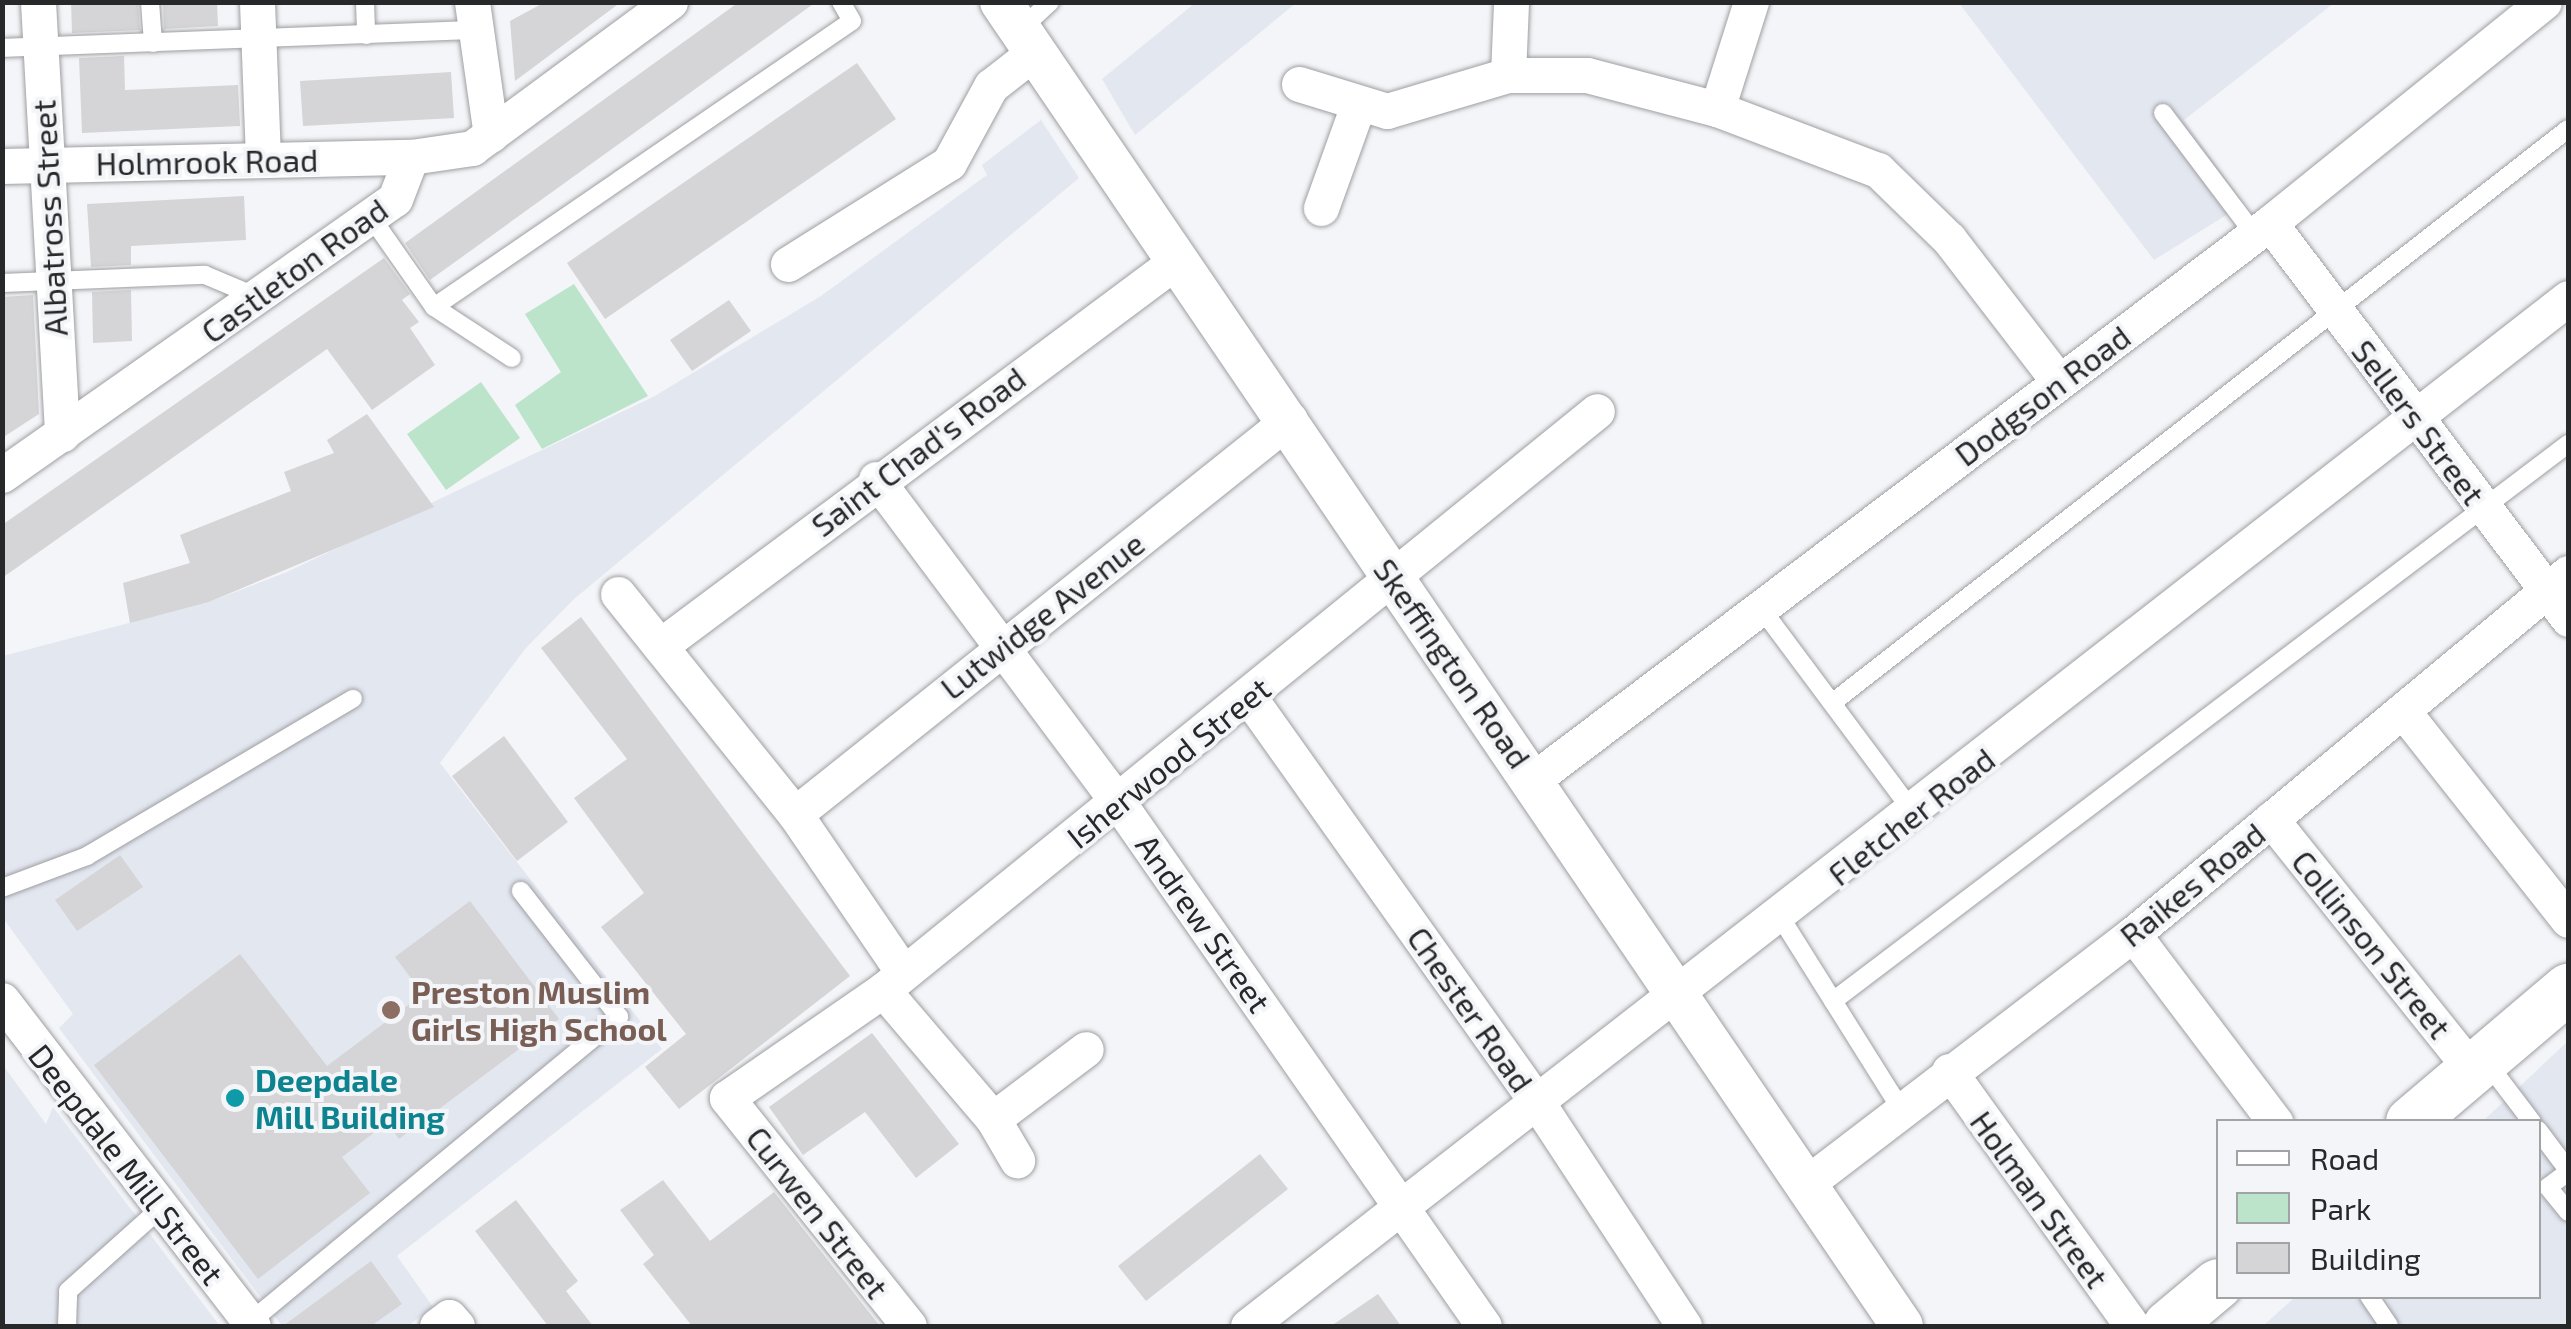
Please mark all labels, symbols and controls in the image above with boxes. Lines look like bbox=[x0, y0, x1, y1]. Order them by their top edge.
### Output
street label: Albatross Street bbox=[24, 99, 74, 337]
street label: Holmrook Road bbox=[95, 140, 319, 182]
street label: Castleton Road bbox=[193, 190, 395, 350]
street label: Dodgson Road bbox=[1947, 317, 2137, 473]
street label: Sellers Street bbox=[2345, 332, 2493, 512]
street label: Saint Chad's Road bbox=[803, 358, 1033, 544]
street label: Lutwidge Avenue bbox=[932, 523, 1152, 707]
street label: Skeffington Road bbox=[1366, 551, 1540, 775]
street label: Isherwood Street bbox=[1059, 668, 1277, 856]
street label: Fletcher Road bbox=[1820, 739, 2002, 893]
street label: Raikes Road bbox=[2112, 814, 2272, 954]
street label: Andrew Street bbox=[1128, 826, 1280, 1020]
street label: Collinson Street bbox=[2284, 842, 2460, 1046]
street label: Chester Road bbox=[1400, 919, 1542, 1099]
place label: Preston Muslim Girls High School bbox=[411, 973, 667, 1048]
marker: Preston Muslim Girls High School bbox=[380, 999, 402, 1021]
street label: Deepdale Mill Street bbox=[21, 1036, 233, 1292]
place label: Deepdale Mill Building bbox=[255, 1061, 446, 1136]
marker: Deepdale Mill Building bbox=[224, 1087, 246, 1109]
street label: Holman Street bbox=[1963, 1103, 2117, 1295]
street label: Curwen Street bbox=[739, 1118, 897, 1306]
legend bbox=[2216, 1119, 2541, 1299]
text: Road bbox=[2310, 1140, 2379, 1176]
text: Park bbox=[2310, 1190, 2371, 1226]
text: Building bbox=[2310, 1240, 2421, 1276]

